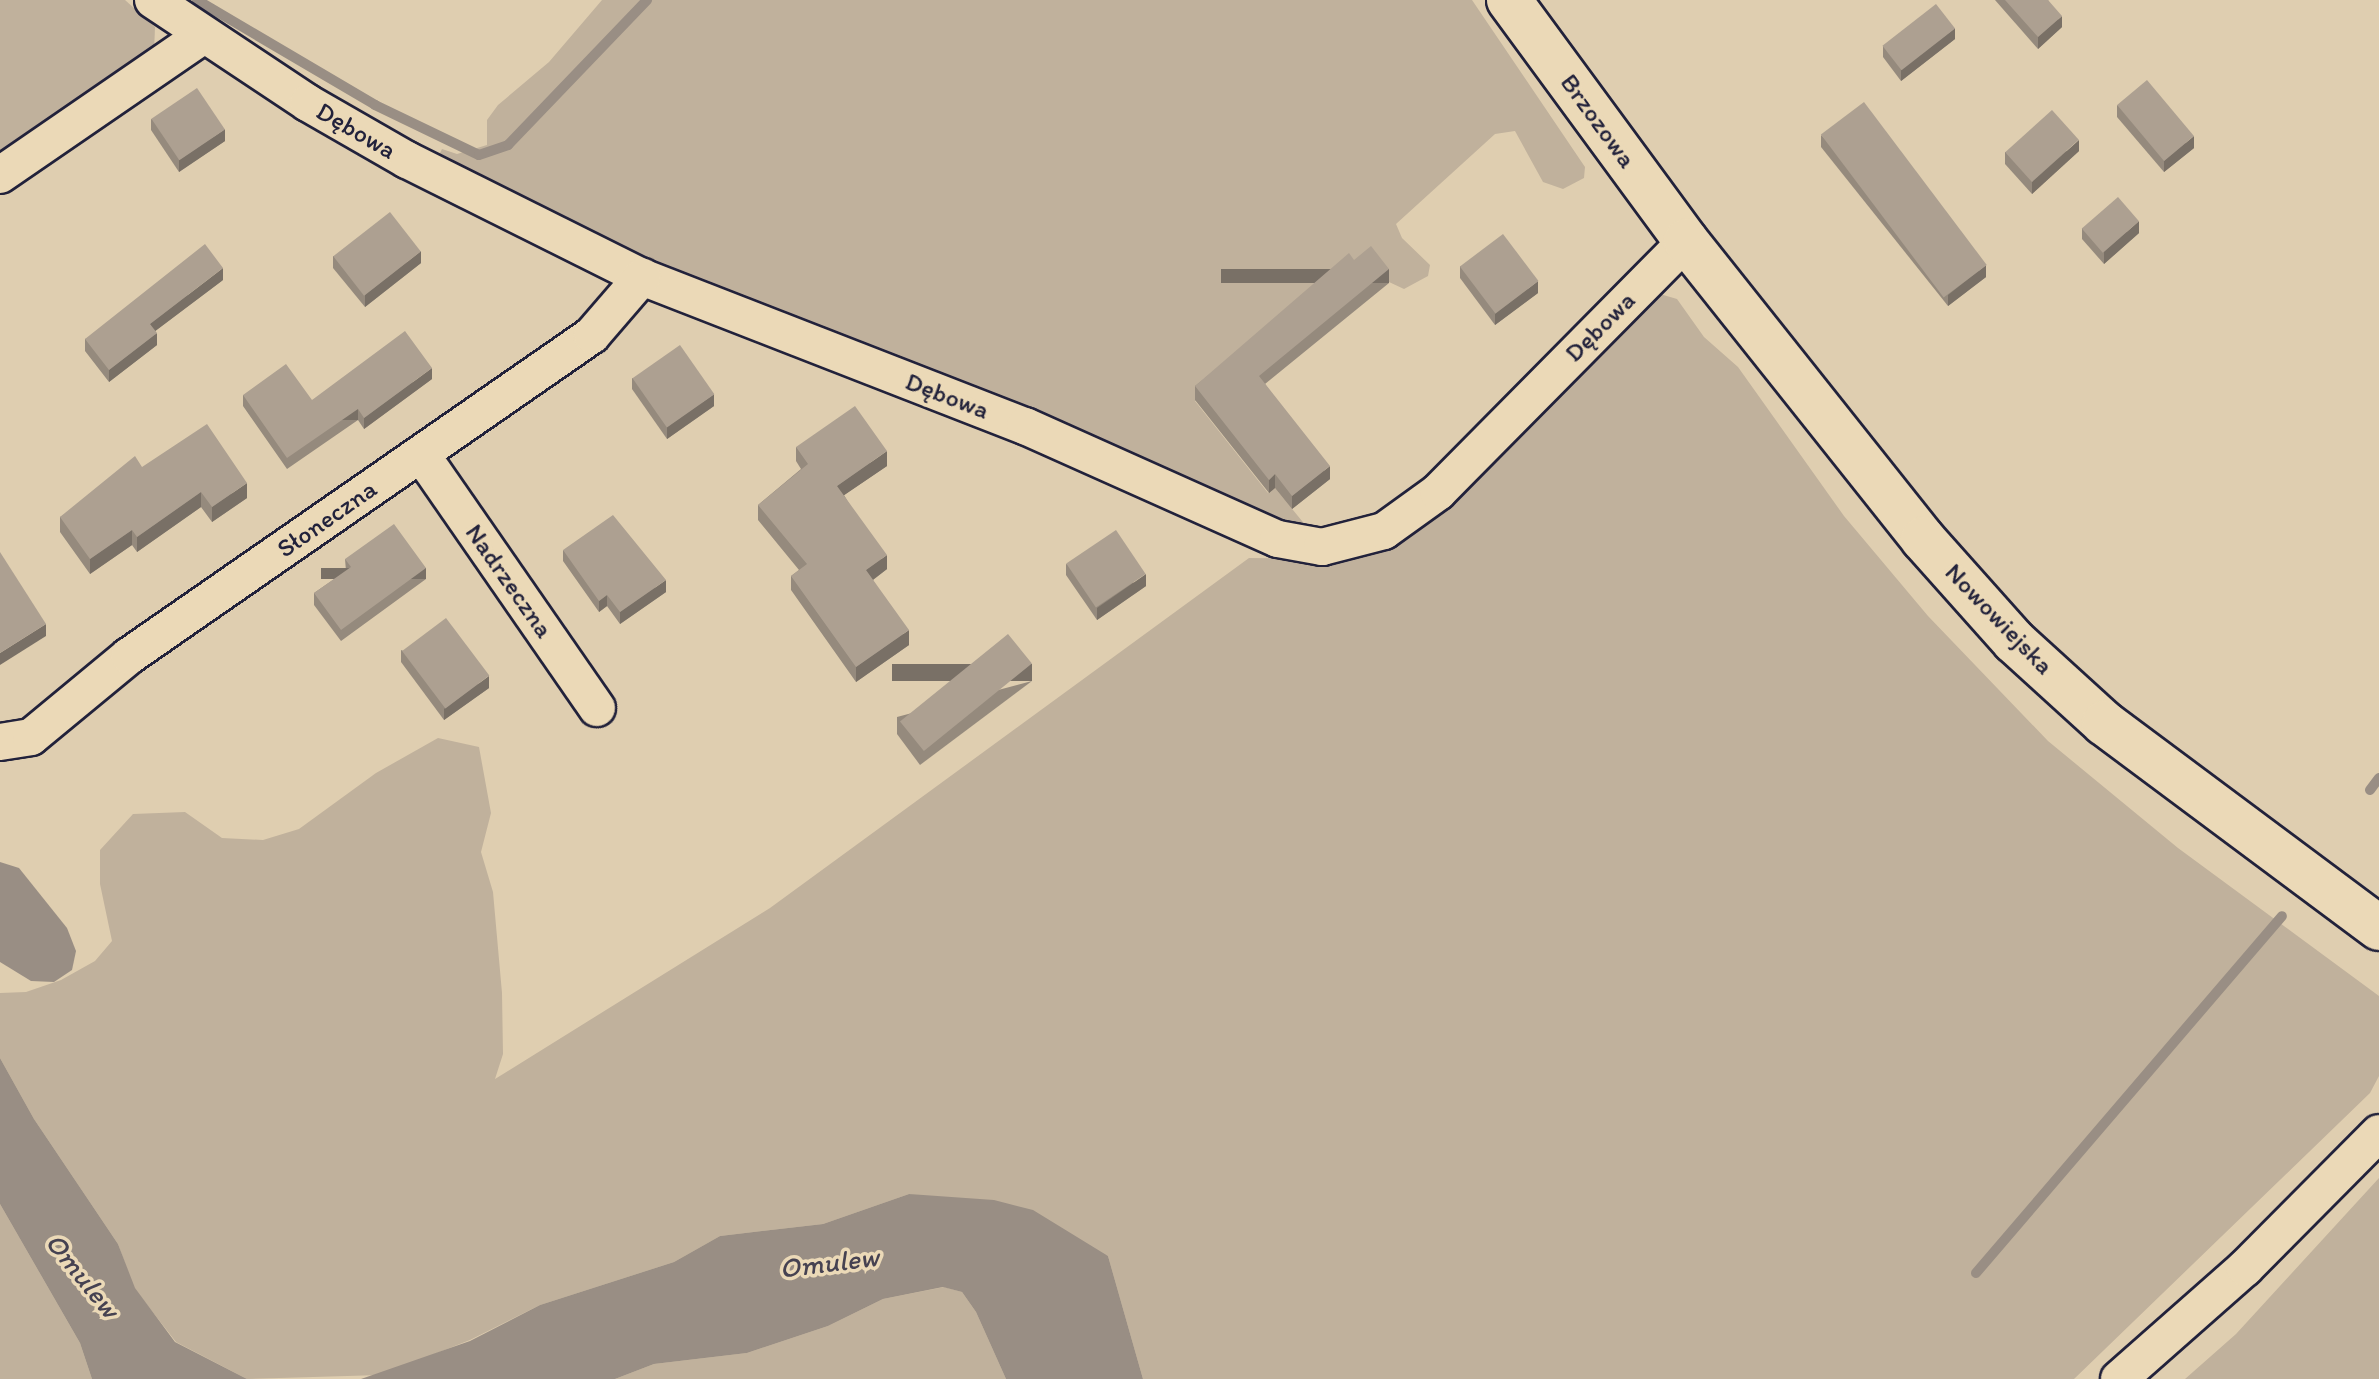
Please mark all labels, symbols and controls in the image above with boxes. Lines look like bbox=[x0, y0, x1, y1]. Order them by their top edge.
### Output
street label: Brzozowa bbox=[1553, 68, 1643, 174]
street label: Dębowa bbox=[311, 96, 401, 166]
street label: Dębowa bbox=[1558, 285, 1642, 369]
street label: Dębowa bbox=[901, 366, 993, 426]
street label: Słoneczna bbox=[271, 473, 383, 565]
street label: Nadrzeczna bbox=[458, 518, 560, 644]
street label: Nowowiejska bbox=[1938, 557, 2060, 681]
water label: Omulew bbox=[39, 1226, 127, 1324]
water label: Omulew bbox=[778, 1239, 880, 1285]

